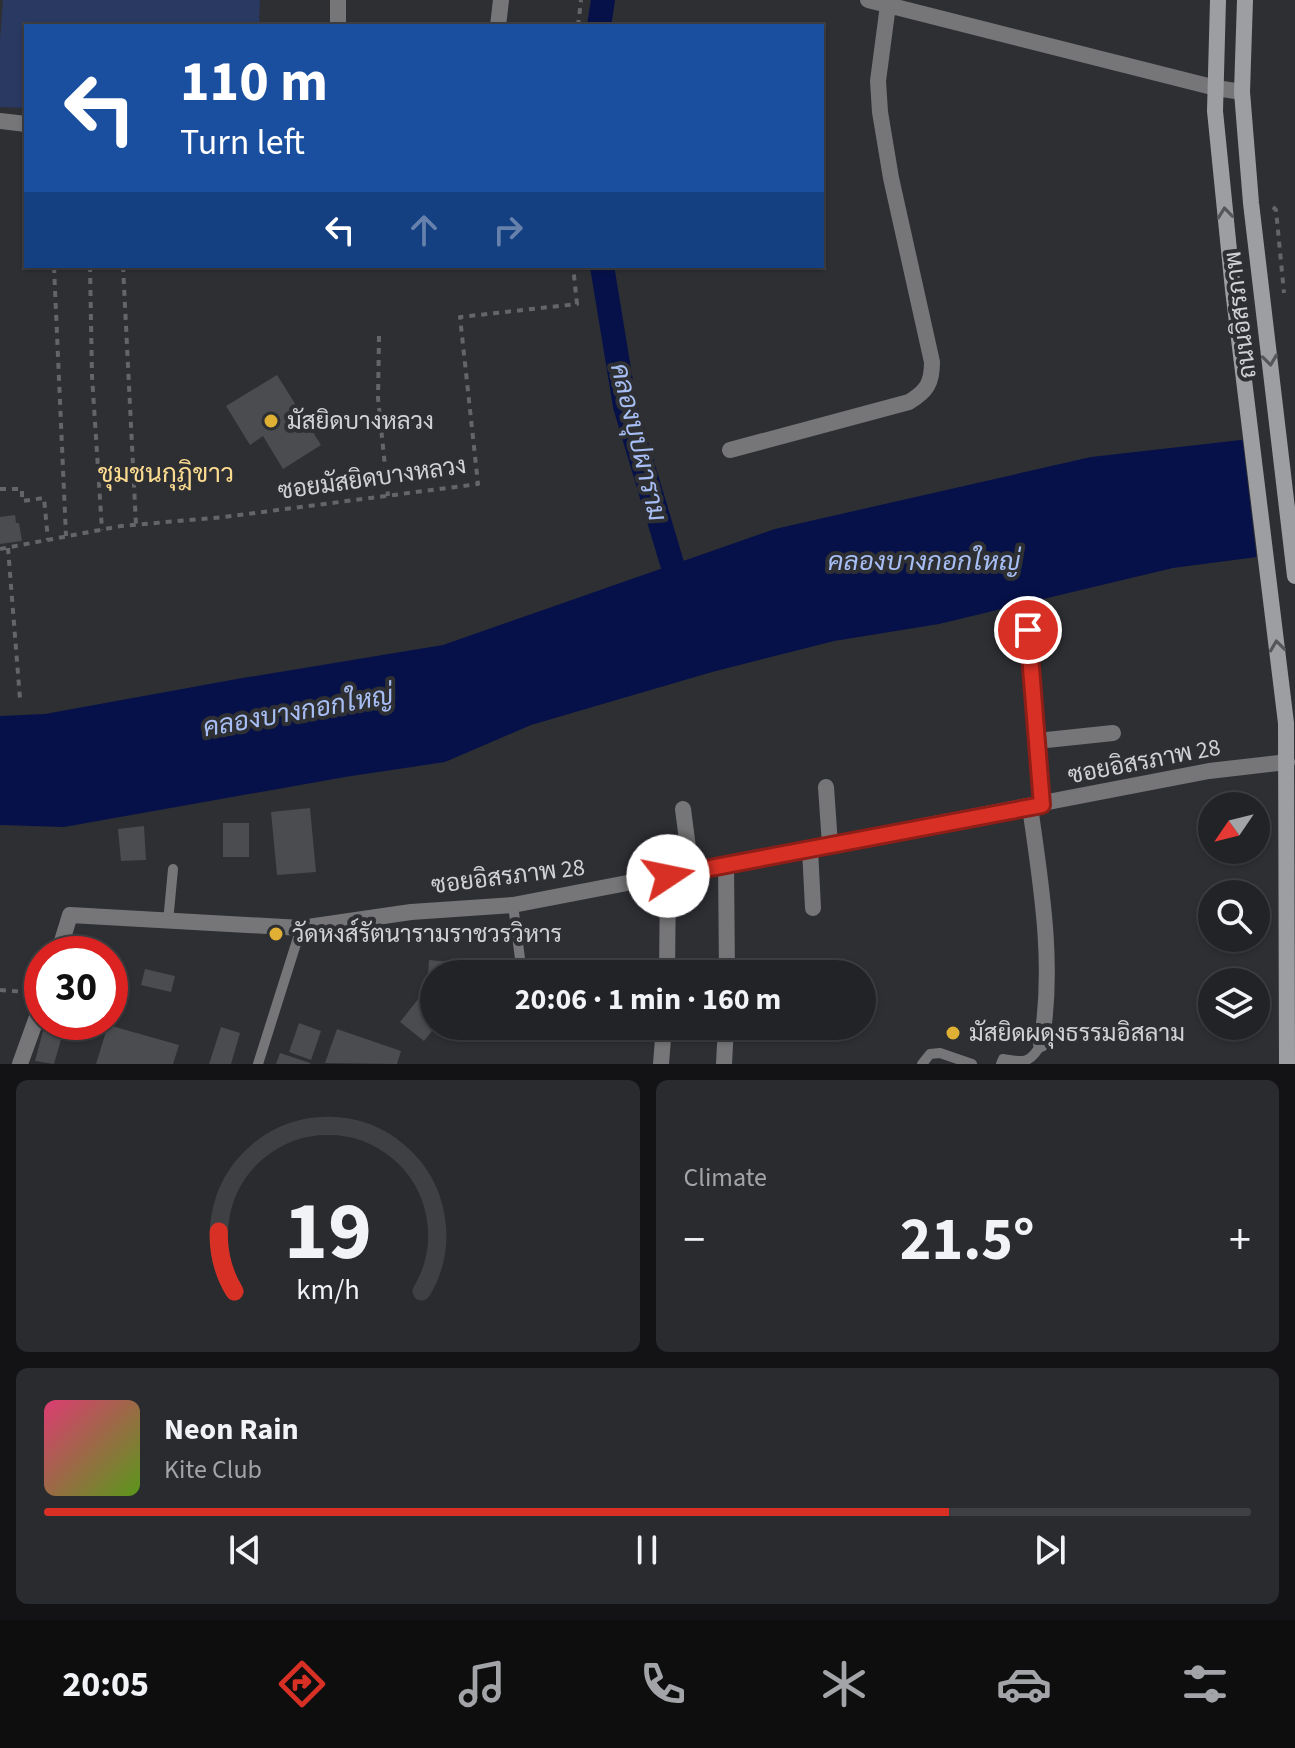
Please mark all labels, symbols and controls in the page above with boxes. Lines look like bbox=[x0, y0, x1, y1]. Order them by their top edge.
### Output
text: 110 m bbox=[180, 43, 328, 122]
icon: left bbox=[48, 56, 152, 160]
text: Turn left bbox=[180, 117, 305, 168]
one-way arrow bbox=[1217, 206, 1234, 219]
icon: left bbox=[318, 208, 362, 252]
icon: ahead bbox=[402, 208, 446, 252]
icon: right bbox=[486, 208, 530, 252]
street label: ถนนอิสรภาพ bbox=[1215, 249, 1266, 381]
one-way arrow bbox=[1261, 353, 1278, 367]
water label: คลองบุปผาราม bbox=[601, 359, 676, 525]
place label: มัสยิดบางหลวง bbox=[287, 404, 434, 439]
marker: มัสยิดบางหลวง bbox=[262, 412, 280, 430]
street label: ซอยมัสยิดบางหลวง bbox=[276, 448, 468, 509]
district label: ชุมชนกุฎิขาว bbox=[98, 455, 234, 492]
water label: คลองบางกอกใหญ่ bbox=[828, 543, 1022, 580]
pin bbox=[994, 596, 1062, 664]
icon: arrive bbox=[1006, 608, 1050, 652]
one-way arrow bbox=[1268, 639, 1285, 652]
water label: คลองบางกอกใหญ่ bbox=[200, 676, 398, 746]
street label: ซอยอิสรภาพ 28 bbox=[1065, 730, 1223, 793]
north arrow bbox=[1198, 792, 1270, 864]
map controls bbox=[1198, 792, 1270, 1040]
position arrow bbox=[626, 834, 710, 918]
street label: ซอยอิสรภาพ 28 bbox=[429, 850, 587, 903]
button: search bbox=[1198, 880, 1270, 952]
place label: วัดหงส์รัตนารามราชวรวิหาร bbox=[292, 917, 562, 952]
marker: วัดหงส์รัตนารามราชวรวิหาร bbox=[267, 925, 285, 943]
speed limit sign: 30 bbox=[24, 936, 128, 1040]
button: layers bbox=[1198, 968, 1270, 1040]
text: 20:06 · 1 min · 160 m bbox=[515, 978, 781, 1021]
place label: มัสยิดผดุงธรรมอิสลาม bbox=[969, 1016, 1185, 1051]
marker: มัสยิดผดุงธรรมอิสลาม bbox=[944, 1024, 962, 1042]
text: Climate bbox=[684, 1159, 767, 1196]
text: 19 bbox=[284, 1173, 372, 1291]
text: 21.5° bbox=[900, 1198, 1035, 1283]
text: − bbox=[684, 1209, 705, 1272]
text: + bbox=[1229, 1209, 1251, 1272]
text: km/h bbox=[296, 1270, 359, 1310]
text: Neon Rain bbox=[164, 1408, 299, 1451]
text: Kite Club bbox=[164, 1451, 262, 1488]
icon: previous bbox=[223, 1528, 267, 1572]
icon: pause bbox=[625, 1528, 669, 1572]
icon: next bbox=[1028, 1528, 1072, 1572]
icon: directions bbox=[274, 1656, 330, 1712]
icon: music bbox=[454, 1656, 510, 1712]
icon: phone bbox=[635, 1656, 691, 1712]
icon: climate bbox=[816, 1656, 872, 1712]
icon: car bbox=[996, 1656, 1052, 1712]
icon: filters bbox=[1177, 1656, 1233, 1712]
text: 20:05 bbox=[62, 1659, 149, 1710]

